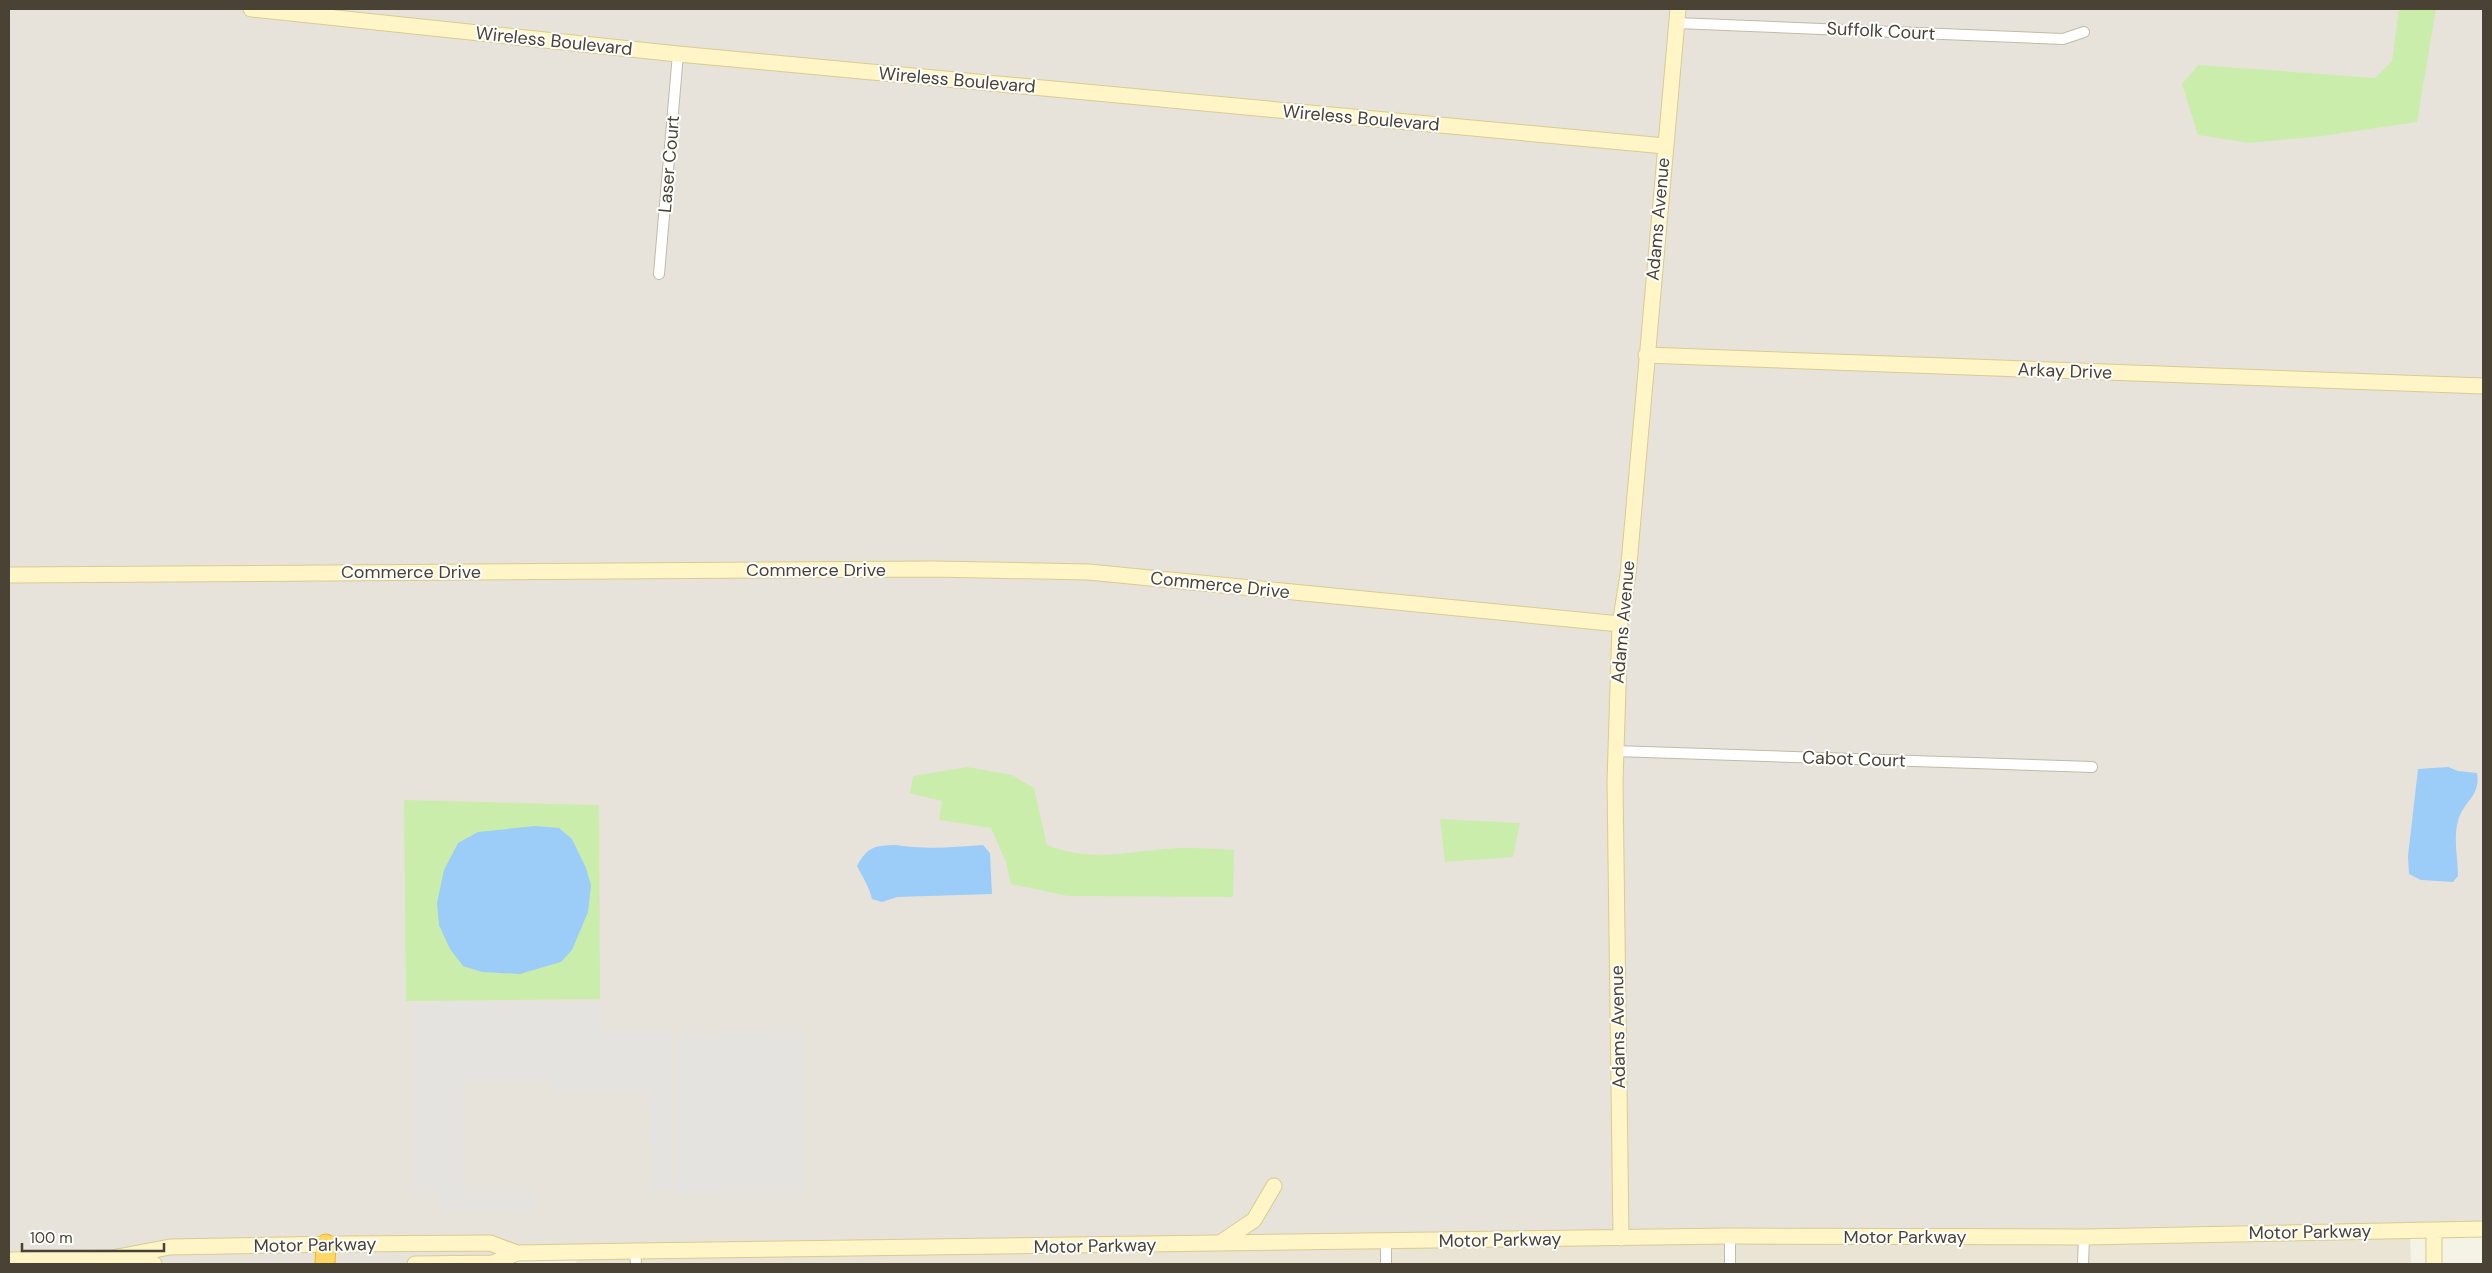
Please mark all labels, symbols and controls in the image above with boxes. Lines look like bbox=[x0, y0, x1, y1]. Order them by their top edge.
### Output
street label: Suffolk Court bbox=[1826, 16, 1936, 46]
street label: Wireless Boulevard bbox=[474, 21, 634, 61]
street label: Wireless Boulevard bbox=[877, 61, 1037, 99]
street label: Wireless Boulevard bbox=[1281, 99, 1441, 137]
street label: Laser Court bbox=[653, 114, 685, 214]
street label: Adams Avenue bbox=[1641, 156, 1675, 282]
street label: Arkay Drive bbox=[2017, 357, 2113, 385]
street label: Commerce Drive bbox=[746, 558, 886, 582]
street label: Adams Avenue bbox=[1606, 559, 1640, 685]
street label: Commerce Drive bbox=[341, 560, 481, 584]
street label: Commerce Drive bbox=[1149, 566, 1291, 604]
street label: Cabot Court bbox=[1802, 745, 1906, 773]
street label: Adams Avenue bbox=[1605, 965, 1631, 1089]
street label: Motor Parkway bbox=[2248, 1219, 2372, 1245]
scale bar bbox=[22, 1220, 165, 1252]
street label: Motor Parkway bbox=[1844, 1225, 1966, 1249]
street label: Motor Parkway bbox=[1438, 1227, 1562, 1253]
text: 100 m bbox=[30, 1228, 73, 1248]
street label: Motor Parkway bbox=[253, 1232, 377, 1258]
street label: Motor Parkway bbox=[1033, 1233, 1157, 1259]

